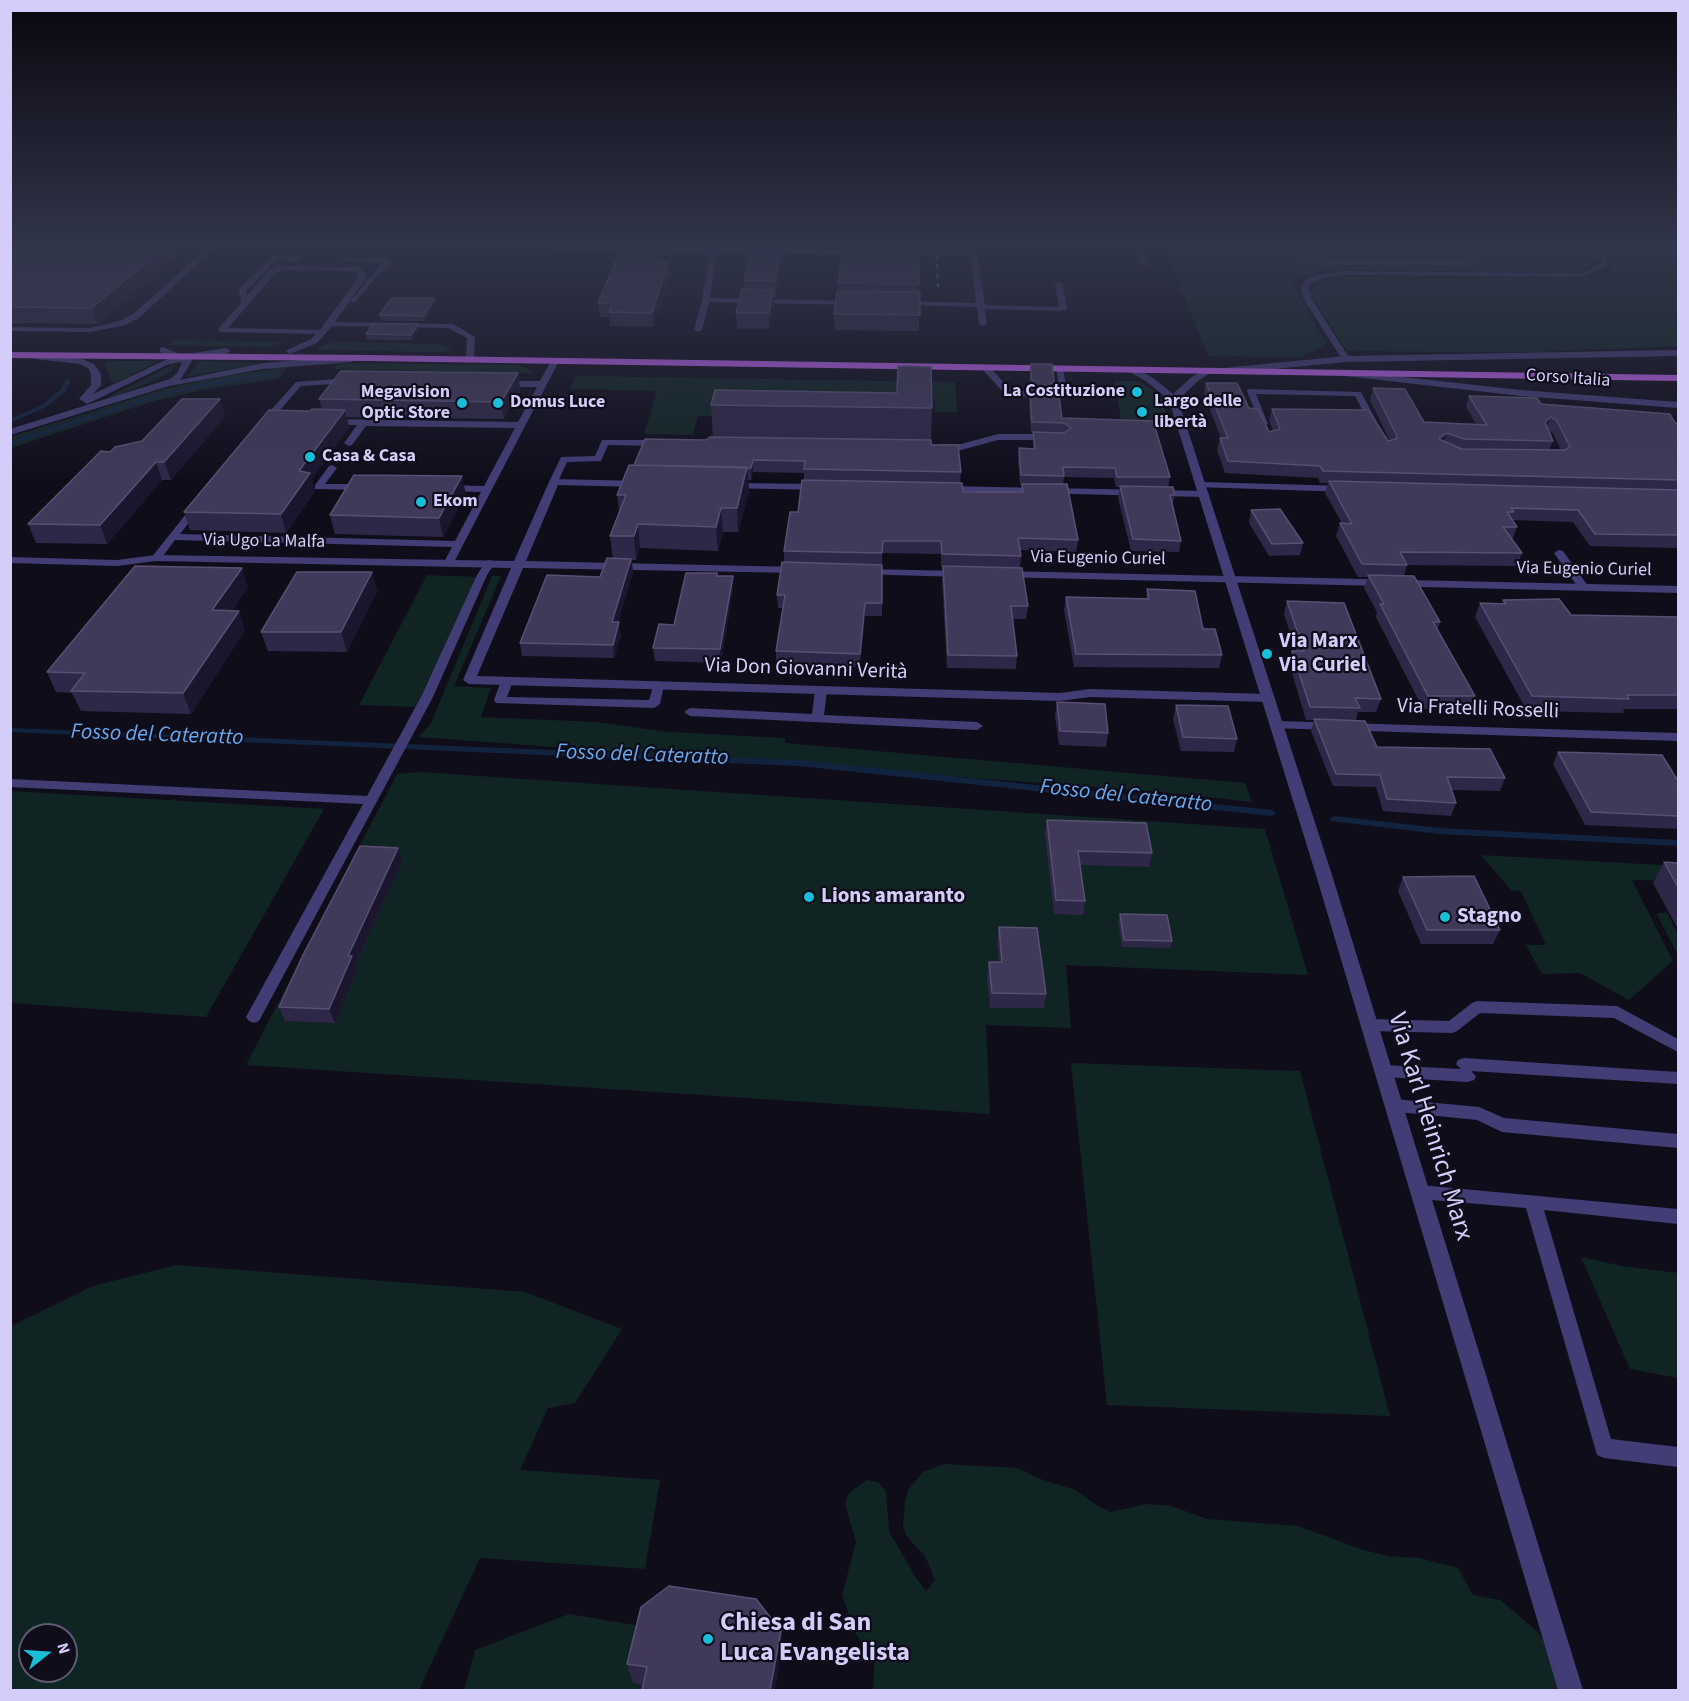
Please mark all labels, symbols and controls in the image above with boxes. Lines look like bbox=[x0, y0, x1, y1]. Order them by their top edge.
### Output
street label: Corso Italia bbox=[1525, 365, 1611, 393]
place label: La Costituzione bbox=[1003, 381, 1125, 403]
place label: Megavision Optic Store bbox=[361, 382, 450, 424]
marker: La Costituzione bbox=[1130, 385, 1144, 399]
place label: Largo delle libertà bbox=[1154, 391, 1242, 434]
place label: Domus Luce bbox=[510, 392, 605, 414]
marker: Megavision Optic Store bbox=[455, 396, 469, 410]
marker: Domus Luce bbox=[491, 396, 505, 410]
marker: Largo delle libertà bbox=[1135, 405, 1149, 419]
place label: Casa & Casa bbox=[322, 446, 416, 468]
marker: Casa & Casa bbox=[303, 450, 317, 464]
place label: Ekom bbox=[433, 491, 478, 513]
marker: Ekom bbox=[414, 495, 428, 509]
street label: Via Ugo La Malfa bbox=[203, 530, 325, 554]
street label: Via Eugenio Curiel bbox=[1030, 547, 1166, 571]
street label: Via Eugenio Curiel bbox=[1516, 558, 1652, 582]
place label: Via Marx Via Curiel bbox=[1279, 629, 1367, 679]
marker: Via Marx Via Curiel bbox=[1260, 647, 1274, 661]
street label: Via Don Giovanni Verità bbox=[704, 654, 908, 686]
street label: Via Fratelli Rosselli bbox=[1397, 695, 1559, 725]
water label: Fosso del Cateratto bbox=[70, 720, 244, 752]
water label: Fosso del Cateratto bbox=[555, 740, 729, 772]
water label: Fosso del Cateratto bbox=[1039, 775, 1213, 819]
place label: Lions amaranto bbox=[821, 884, 965, 910]
marker: Lions amaranto bbox=[802, 890, 816, 904]
place label: Stagno bbox=[1457, 904, 1522, 930]
marker: Stagno bbox=[1438, 910, 1452, 924]
street label: Via Karl Heinrich Marx bbox=[1379, 1009, 1479, 1245]
place label: Chiesa di San Luca Evangelista bbox=[720, 1608, 910, 1670]
north arrow bbox=[18, 1623, 78, 1683]
marker: Chiesa di San Luca Evangelista bbox=[701, 1632, 715, 1646]
text: N bbox=[51, 1640, 75, 1657]

